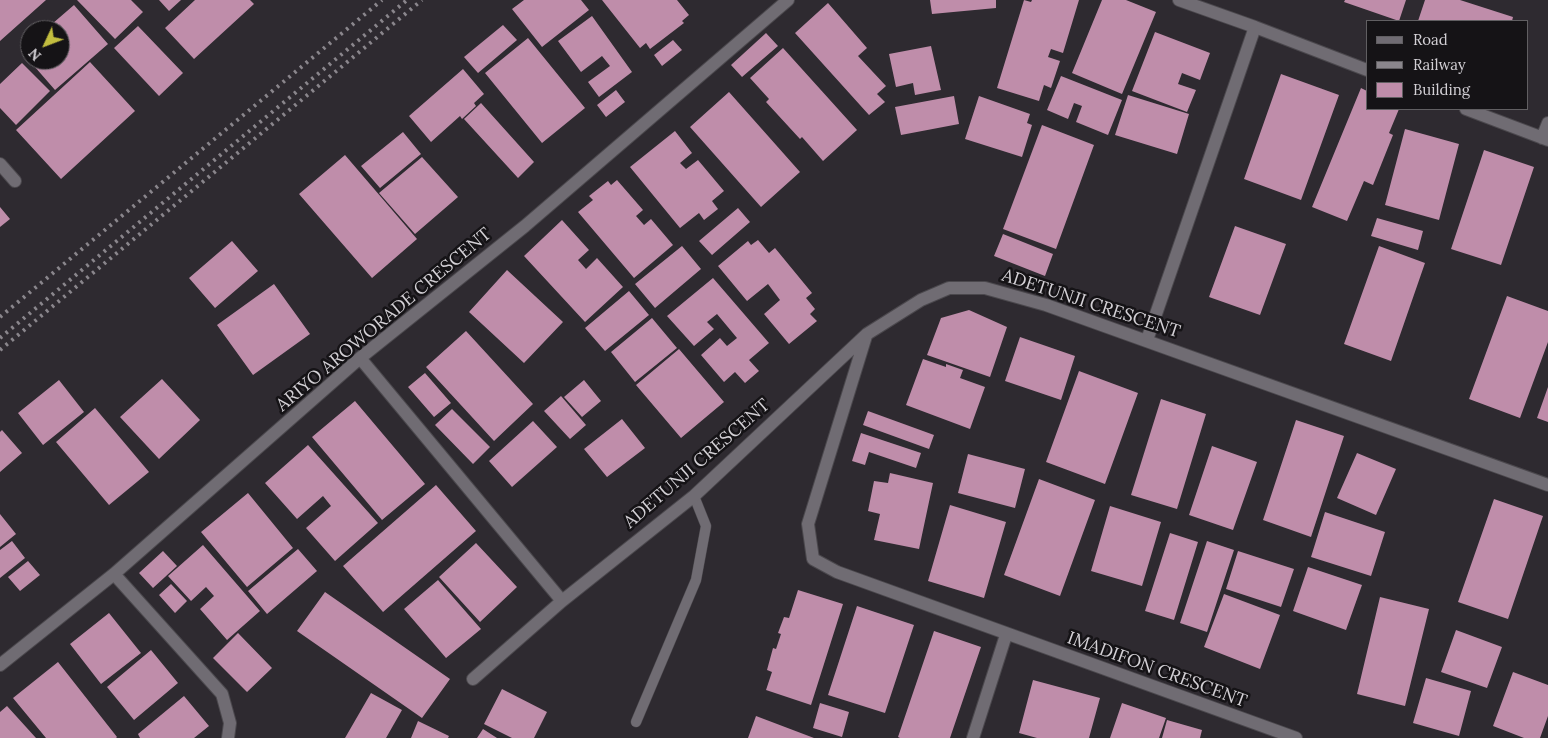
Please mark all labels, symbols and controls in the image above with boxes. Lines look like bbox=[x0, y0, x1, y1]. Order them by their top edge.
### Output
north arrow bbox=[20, 20, 70, 70]
legend bbox=[1366, 20, 1528, 110]
text: Road bbox=[1413, 30, 1448, 49]
text: N bbox=[24, 44, 45, 65]
text: Railway bbox=[1413, 55, 1466, 74]
text: Building bbox=[1413, 80, 1470, 99]
street label: ARIYO AROWORADE CRESCENT bbox=[272, 224, 496, 416]
street label: ADETUNJI CRESCENT bbox=[999, 265, 1183, 343]
street label: ADETUNJI CRESCENT bbox=[620, 395, 774, 533]
street label: IMADIFON CRESCENT bbox=[1064, 627, 1250, 713]

